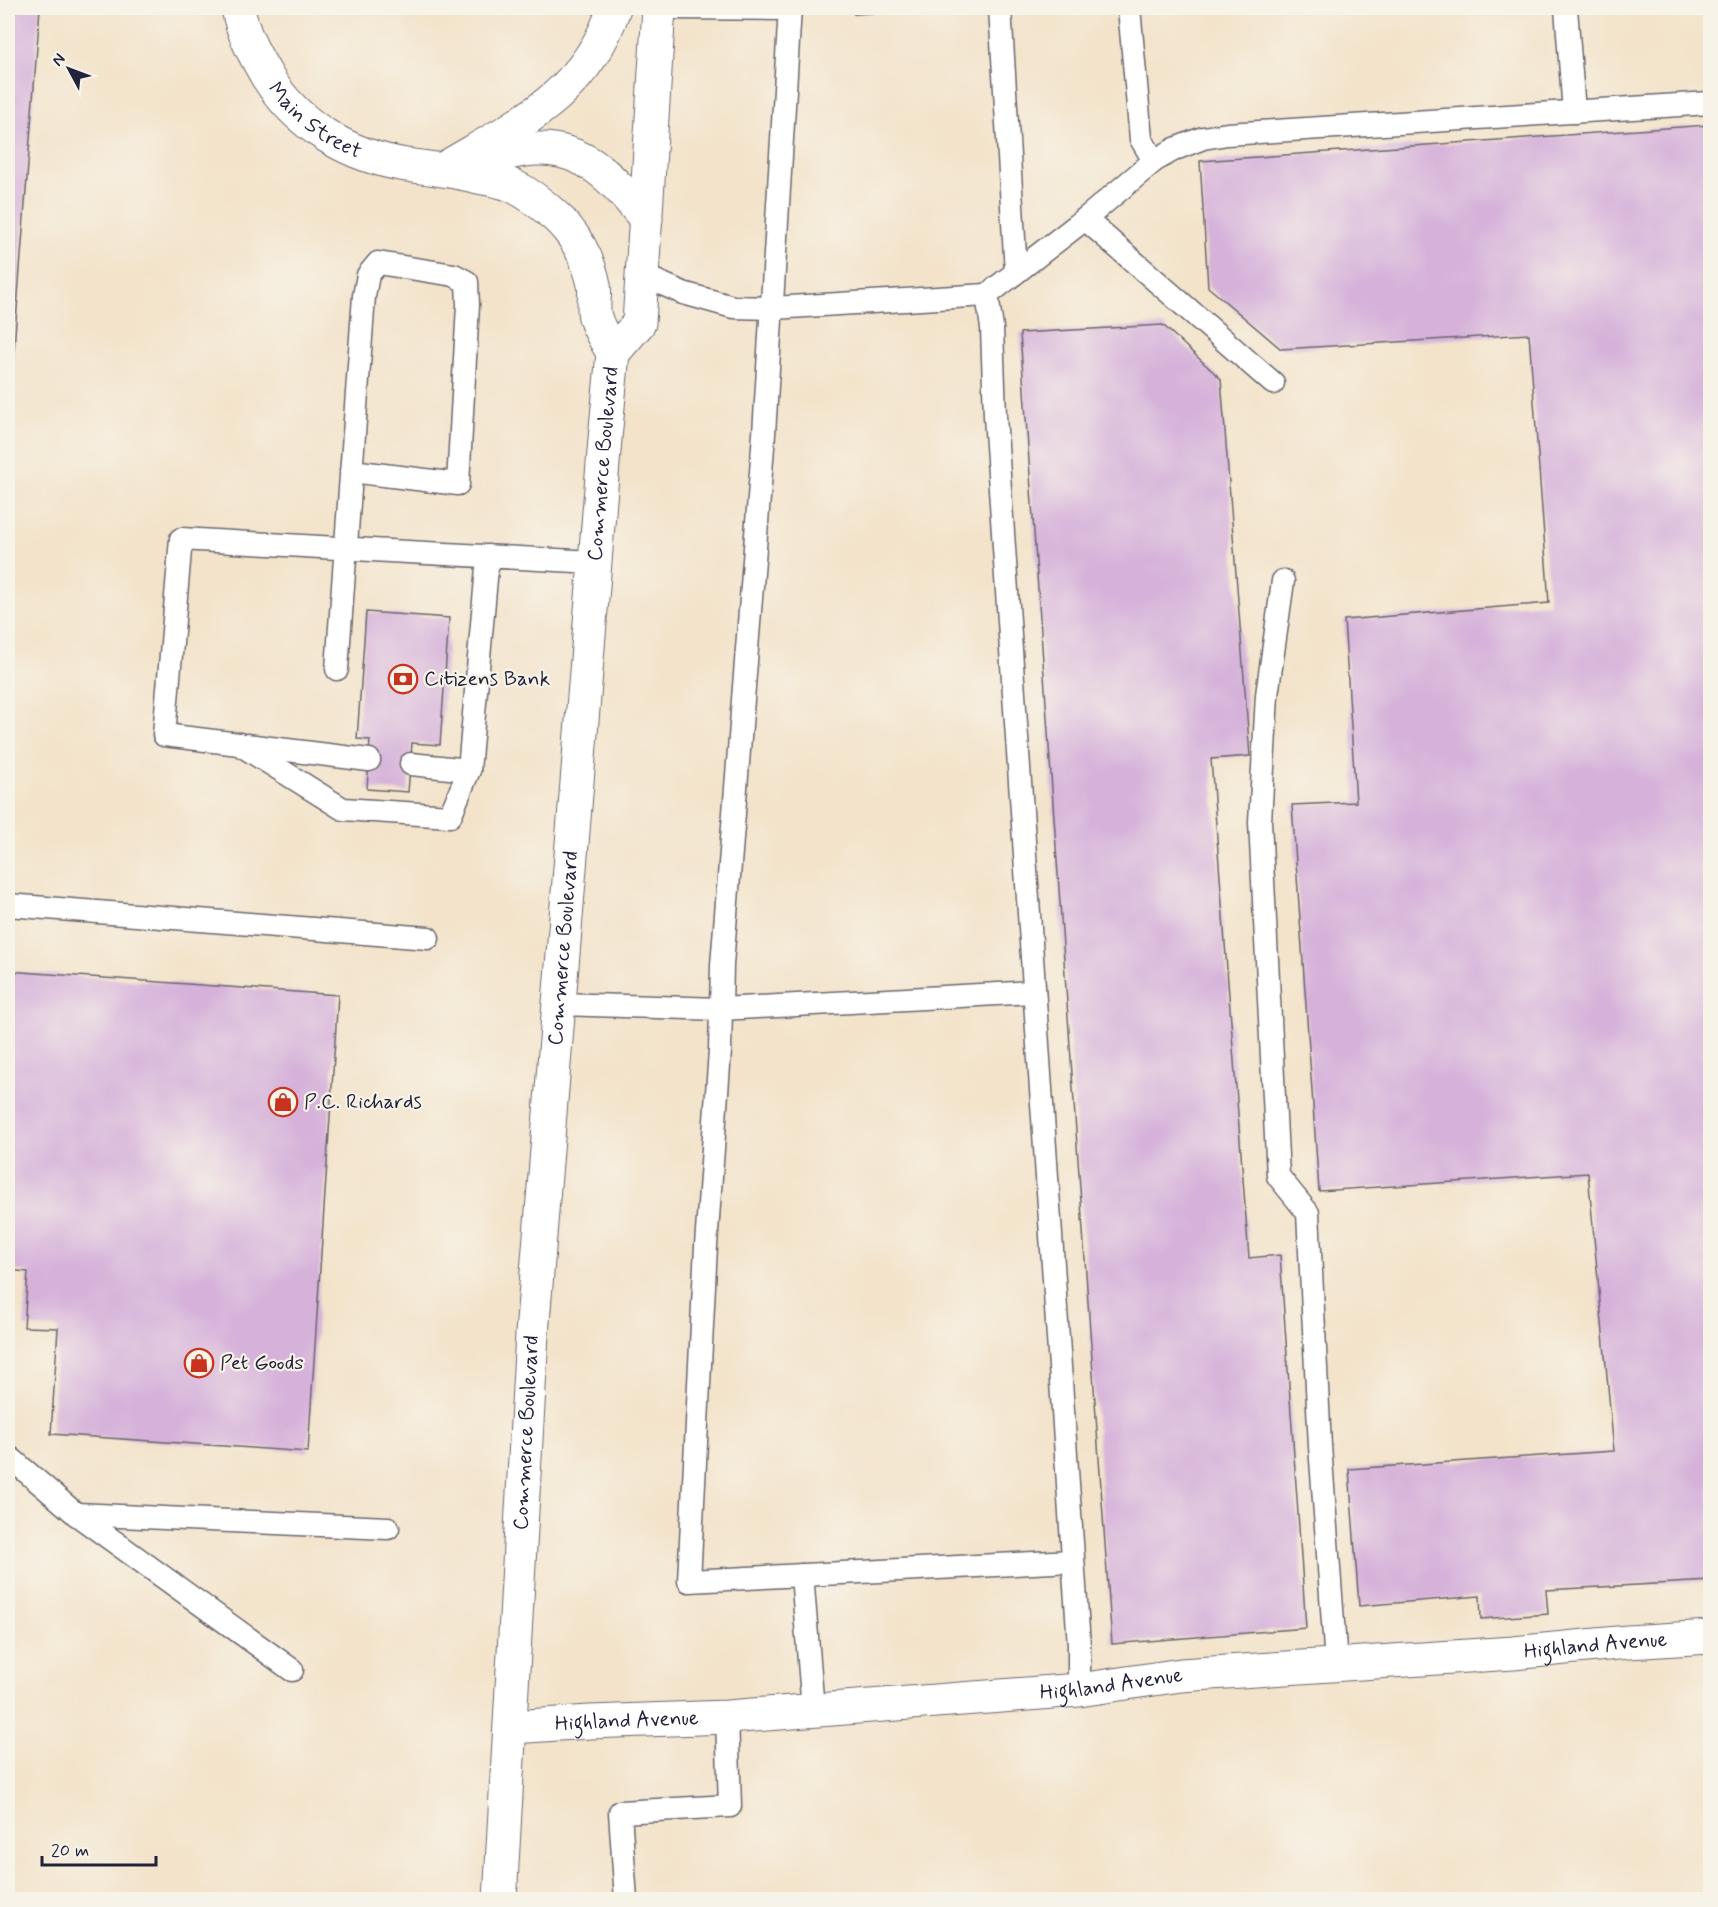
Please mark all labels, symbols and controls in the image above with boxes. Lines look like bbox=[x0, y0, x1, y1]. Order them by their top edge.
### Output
north arrow bbox=[39, 39, 99, 99]
text: N bbox=[47, 49, 70, 71]
street label: Main Street bbox=[261, 76, 366, 166]
street label: Commerce Boulevard bbox=[581, 365, 626, 562]
bank icon: Citizens Bank bbox=[387, 663, 419, 695]
place label: Citizens Bank bbox=[424, 665, 550, 693]
street label: Commerce Boulevard bbox=[542, 850, 585, 1047]
shop icon: P.C. Richards bbox=[267, 1086, 299, 1118]
place label: P.C. Richards bbox=[304, 1088, 422, 1116]
street label: Commerce Boulevard bbox=[507, 1334, 546, 1531]
shop icon: Pet Goods bbox=[183, 1347, 215, 1379]
place label: Pet Goods bbox=[220, 1349, 304, 1377]
street label: Highland Avenue bbox=[1523, 1626, 1668, 1666]
street label: Highland Avenue bbox=[1039, 1661, 1185, 1708]
street label: Highland Avenue bbox=[554, 1704, 699, 1739]
scale bar bbox=[42, 1829, 156, 1867]
text: 20 m bbox=[51, 1839, 89, 1863]

